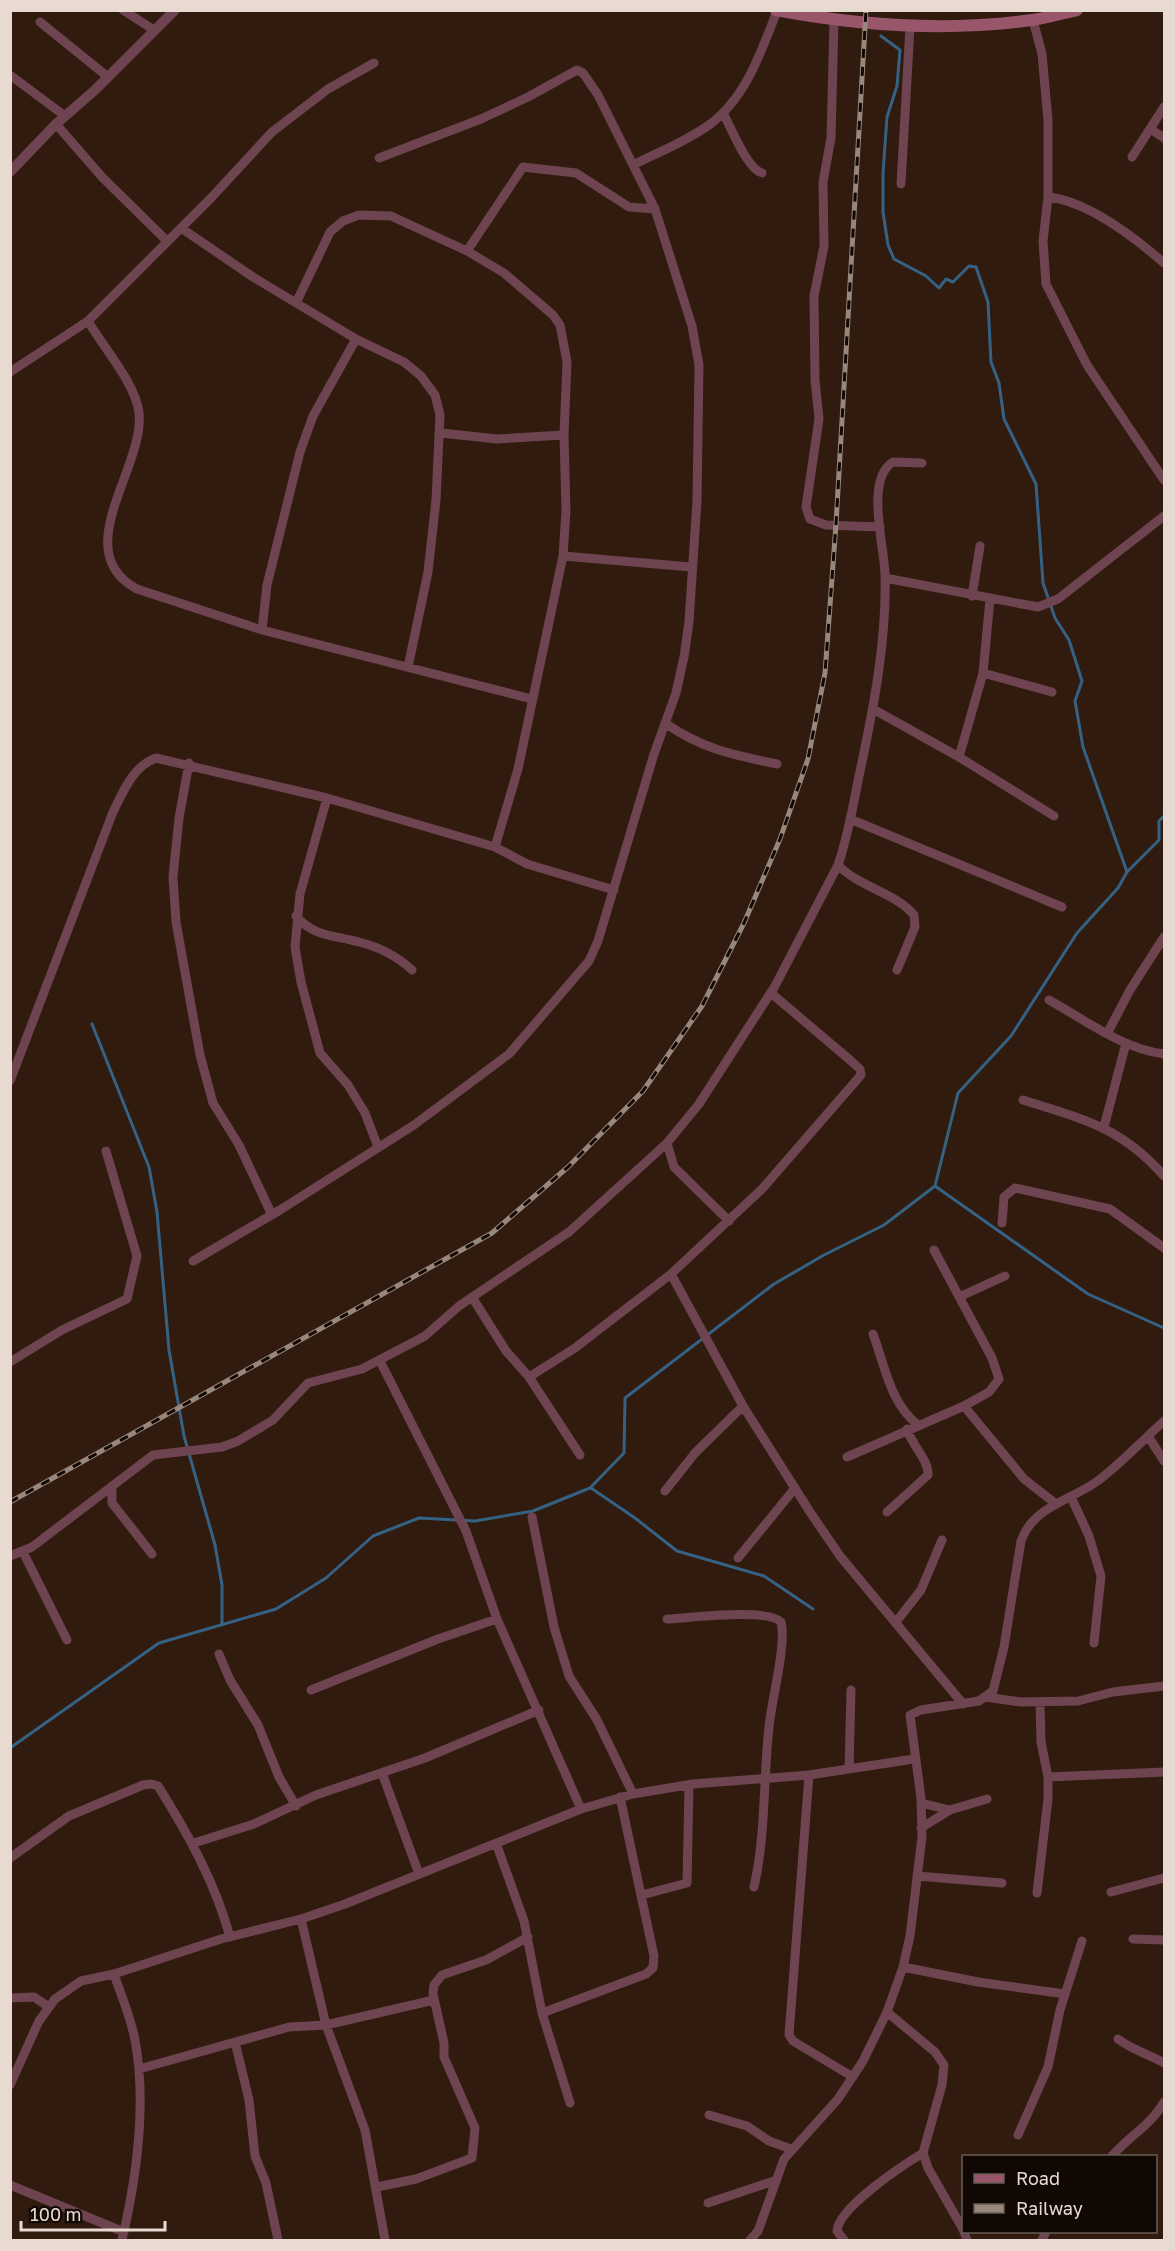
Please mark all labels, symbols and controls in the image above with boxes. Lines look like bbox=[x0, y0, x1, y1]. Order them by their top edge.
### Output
legend bbox=[962, 2155, 1157, 2233]
text: Road bbox=[1016, 2167, 1060, 2189]
scale bar bbox=[21, 2194, 165, 2232]
text: Railway bbox=[1016, 2197, 1083, 2219]
text: 100 m bbox=[30, 2203, 81, 2225]

